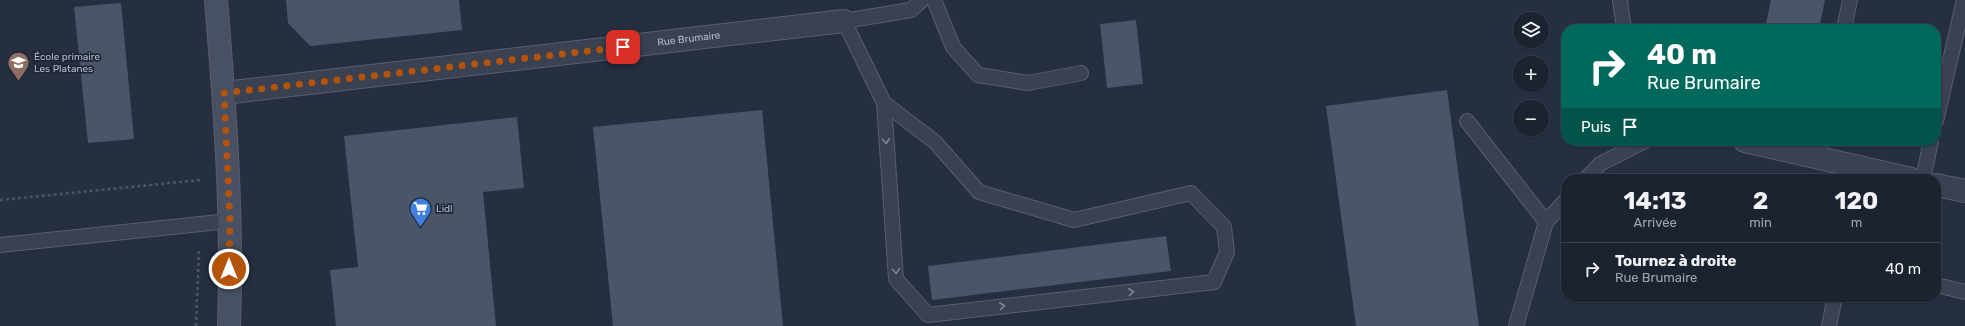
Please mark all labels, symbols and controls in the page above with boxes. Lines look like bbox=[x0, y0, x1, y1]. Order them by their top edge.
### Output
map controls bbox=[1513, 12, 1549, 136]
button: layers bbox=[1513, 12, 1549, 48]
street label: Rue Brumaire bbox=[657, 29, 721, 49]
pin bbox=[606, 30, 640, 64]
icon: arrive bbox=[612, 36, 634, 58]
text: 40 m bbox=[1647, 38, 1717, 71]
icon: right bbox=[1581, 40, 1633, 92]
school or university icon: École primaire Les Platanes bbox=[5, 50, 31, 83]
place label: École primaire Les Platanes bbox=[34, 51, 100, 75]
button: + bbox=[1513, 56, 1549, 92]
text: Rue Brumaire bbox=[1647, 72, 1761, 94]
button: − bbox=[1513, 100, 1549, 136]
icon: arrive bbox=[1619, 116, 1641, 138]
text: Puis bbox=[1581, 118, 1611, 136]
one-way arrow bbox=[882, 138, 891, 144]
text: 14:13 bbox=[1624, 187, 1687, 215]
text: 2 bbox=[1753, 187, 1768, 215]
text: 120 bbox=[1835, 187, 1878, 215]
supermarket icon: Lidl bbox=[407, 196, 433, 229]
place label: Lidl bbox=[436, 203, 452, 215]
text: Arrivée bbox=[1634, 215, 1677, 230]
text: min bbox=[1749, 215, 1772, 230]
text: m bbox=[1851, 215, 1862, 230]
position arrow bbox=[208, 248, 250, 290]
text: Tournez à droite bbox=[1615, 252, 1736, 270]
icon: right bbox=[1581, 258, 1603, 280]
text: 40 m bbox=[1885, 260, 1921, 278]
one-way arrow bbox=[891, 268, 900, 274]
text: Rue Brumaire bbox=[1615, 270, 1697, 285]
one-way arrow bbox=[1128, 287, 1134, 296]
one-way arrow bbox=[999, 302, 1005, 311]

